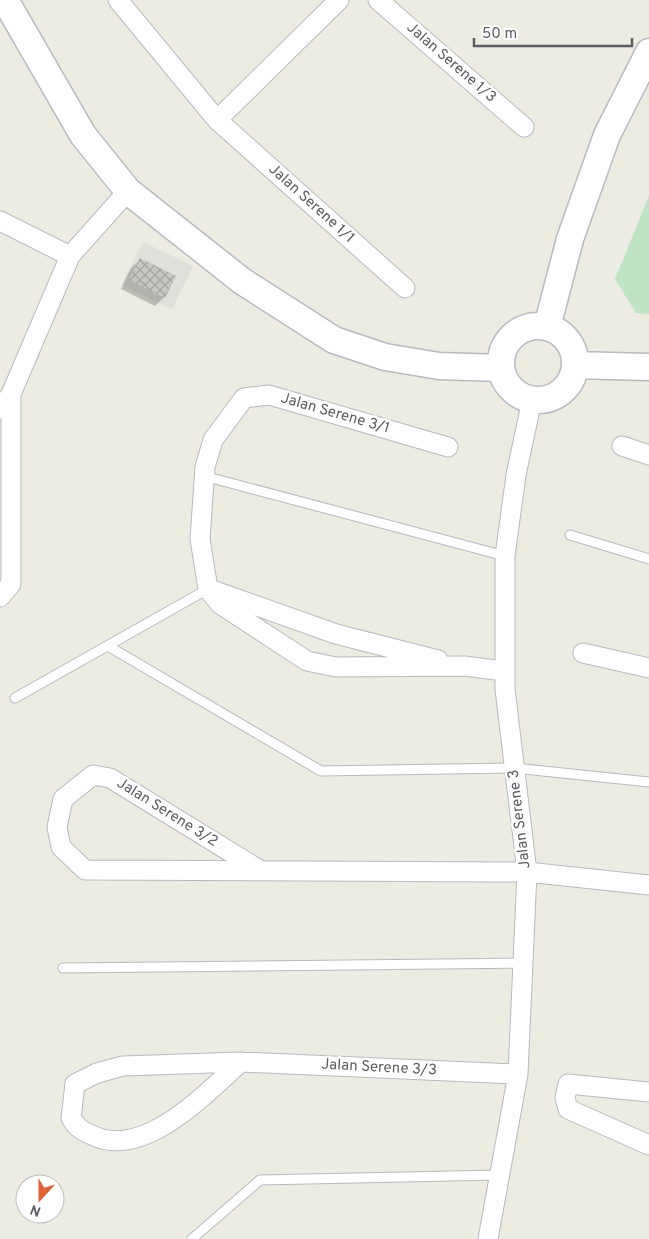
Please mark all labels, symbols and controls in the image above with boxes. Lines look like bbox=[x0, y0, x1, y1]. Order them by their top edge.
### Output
scale bar bbox=[474, 15, 632, 47]
street label: Jalan Serene 1/3 bbox=[402, 19, 500, 107]
text: 50 m bbox=[482, 25, 517, 44]
street label: Jalan Serene 1/1 bbox=[264, 160, 358, 248]
street label: Jalan Serene 3/1 bbox=[278, 389, 392, 439]
street label: Jalan Serene 3 bbox=[504, 768, 536, 870]
street label: Jalan Serene 3/2 bbox=[113, 774, 221, 852]
street label: Jalan Serene 3/3 bbox=[321, 1055, 437, 1081]
north arrow bbox=[15, 1174, 65, 1224]
text: N bbox=[28, 1200, 44, 1219]

